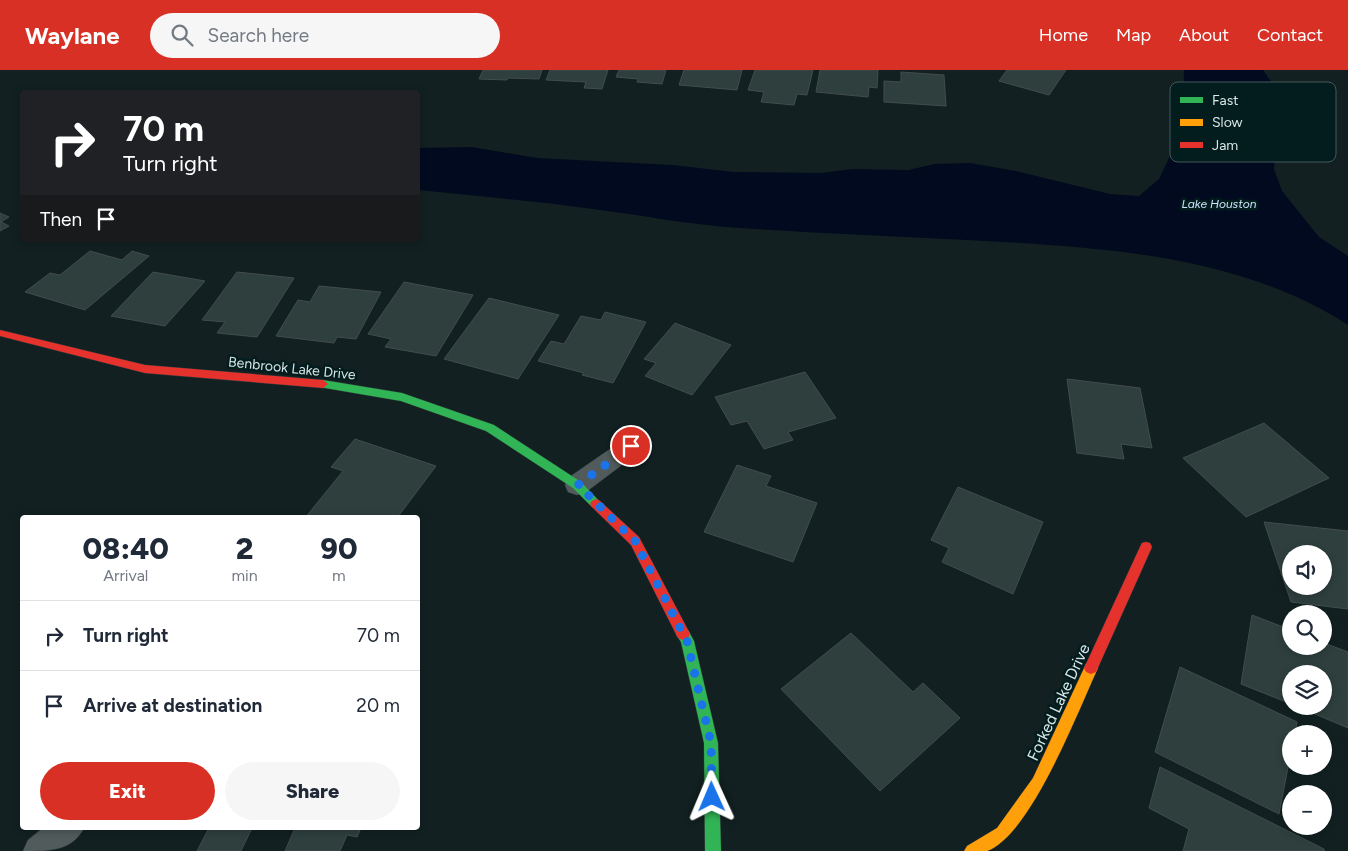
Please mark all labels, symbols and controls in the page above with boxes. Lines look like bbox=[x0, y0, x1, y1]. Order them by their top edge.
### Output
search box bbox=[150, 13, 500, 58]
text: Waylane bbox=[25, 21, 120, 50]
icon: search bbox=[168, 21, 196, 49]
text: Search here bbox=[208, 24, 309, 47]
text: Home bbox=[1039, 24, 1088, 46]
text: Map bbox=[1116, 24, 1151, 46]
text: About bbox=[1179, 24, 1229, 46]
text: Contact bbox=[1257, 24, 1323, 46]
legend bbox=[1170, 82, 1336, 162]
text: Fast bbox=[1212, 92, 1238, 109]
text: 70 m bbox=[123, 108, 204, 150]
icon: right bbox=[40, 110, 105, 175]
text: Slow bbox=[1212, 114, 1243, 131]
text: Jam bbox=[1212, 137, 1238, 154]
text: Turn right bbox=[123, 150, 218, 177]
water label: Lake Houston bbox=[1181, 197, 1257, 211]
icon: arrive bbox=[92, 205, 120, 233]
text: Then bbox=[40, 208, 82, 231]
street label: Benbrook Lake Drive bbox=[227, 353, 357, 384]
pin bbox=[610, 425, 652, 467]
icon: arrive bbox=[617, 432, 645, 460]
text: 08:40 bbox=[83, 530, 169, 567]
text: 2 bbox=[236, 530, 253, 567]
text: 90 bbox=[320, 530, 357, 567]
map controls bbox=[1282, 545, 1332, 835]
button: sound bbox=[1282, 545, 1332, 595]
text: Arrival bbox=[103, 566, 148, 585]
text: min bbox=[231, 566, 258, 585]
text: m bbox=[332, 566, 346, 585]
button: search bbox=[1282, 605, 1332, 655]
icon: right bbox=[40, 622, 68, 650]
text: Turn right bbox=[83, 624, 169, 647]
text: 70 m bbox=[357, 624, 400, 647]
street label: Forked Lake Drive bbox=[1023, 641, 1094, 764]
button: layers bbox=[1282, 665, 1332, 715]
icon: arrive bbox=[40, 692, 68, 720]
text: Arrive at destination bbox=[83, 694, 262, 717]
text: 20 m bbox=[356, 694, 400, 717]
button: + bbox=[1282, 725, 1332, 775]
button: Exit bbox=[40, 762, 215, 820]
button: Share bbox=[225, 762, 400, 820]
position arrow bbox=[685, 770, 737, 822]
button: − bbox=[1282, 785, 1332, 835]

